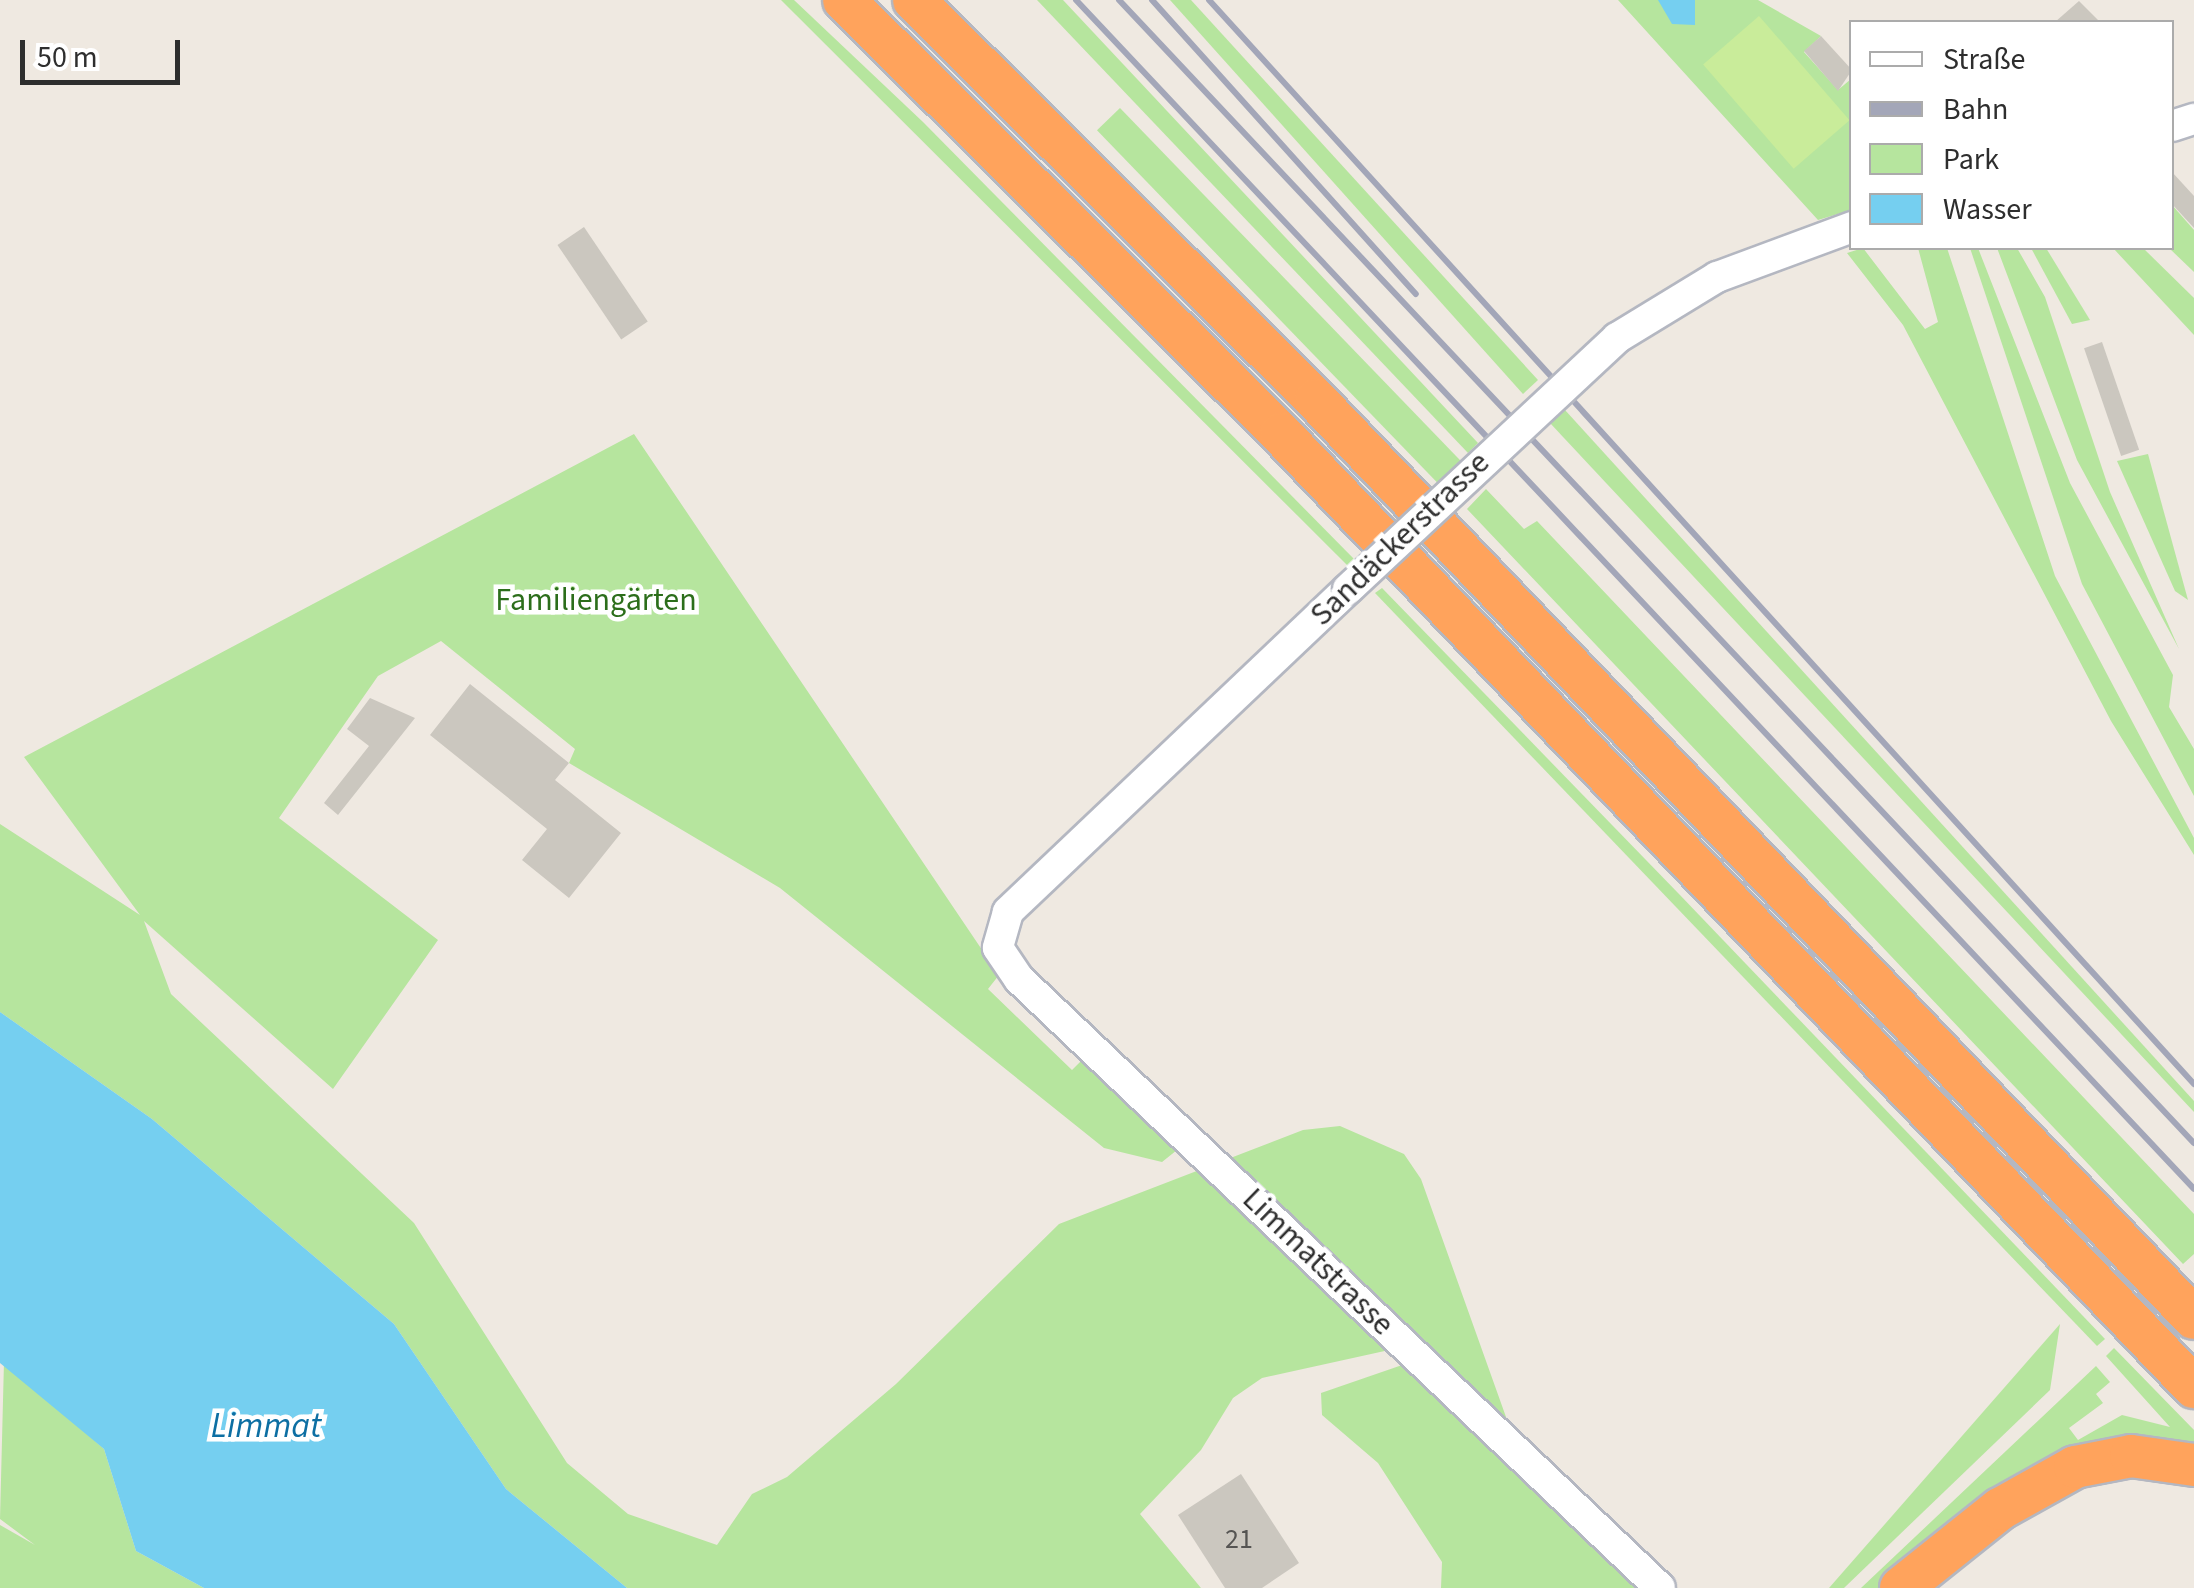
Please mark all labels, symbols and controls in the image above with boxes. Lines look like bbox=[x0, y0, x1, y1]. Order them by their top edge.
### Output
scale bar bbox=[25, 20, 185, 82]
legend bbox=[1849, 20, 2174, 250]
text: 50 m bbox=[37, 36, 98, 79]
text: Straße bbox=[1943, 38, 2025, 81]
text: Bahn bbox=[1943, 88, 2009, 131]
text: Park bbox=[1943, 138, 1999, 181]
text: Wasser bbox=[1943, 188, 2032, 231]
street label: Sandäckerstrasse bbox=[1302, 444, 1498, 634]
park label: Familiengärten bbox=[495, 581, 697, 619]
street label: Limmatstrasse bbox=[1234, 1180, 1402, 1344]
water label: Limmat bbox=[211, 1405, 321, 1447]
house number: 21 bbox=[1225, 1522, 1253, 1556]

